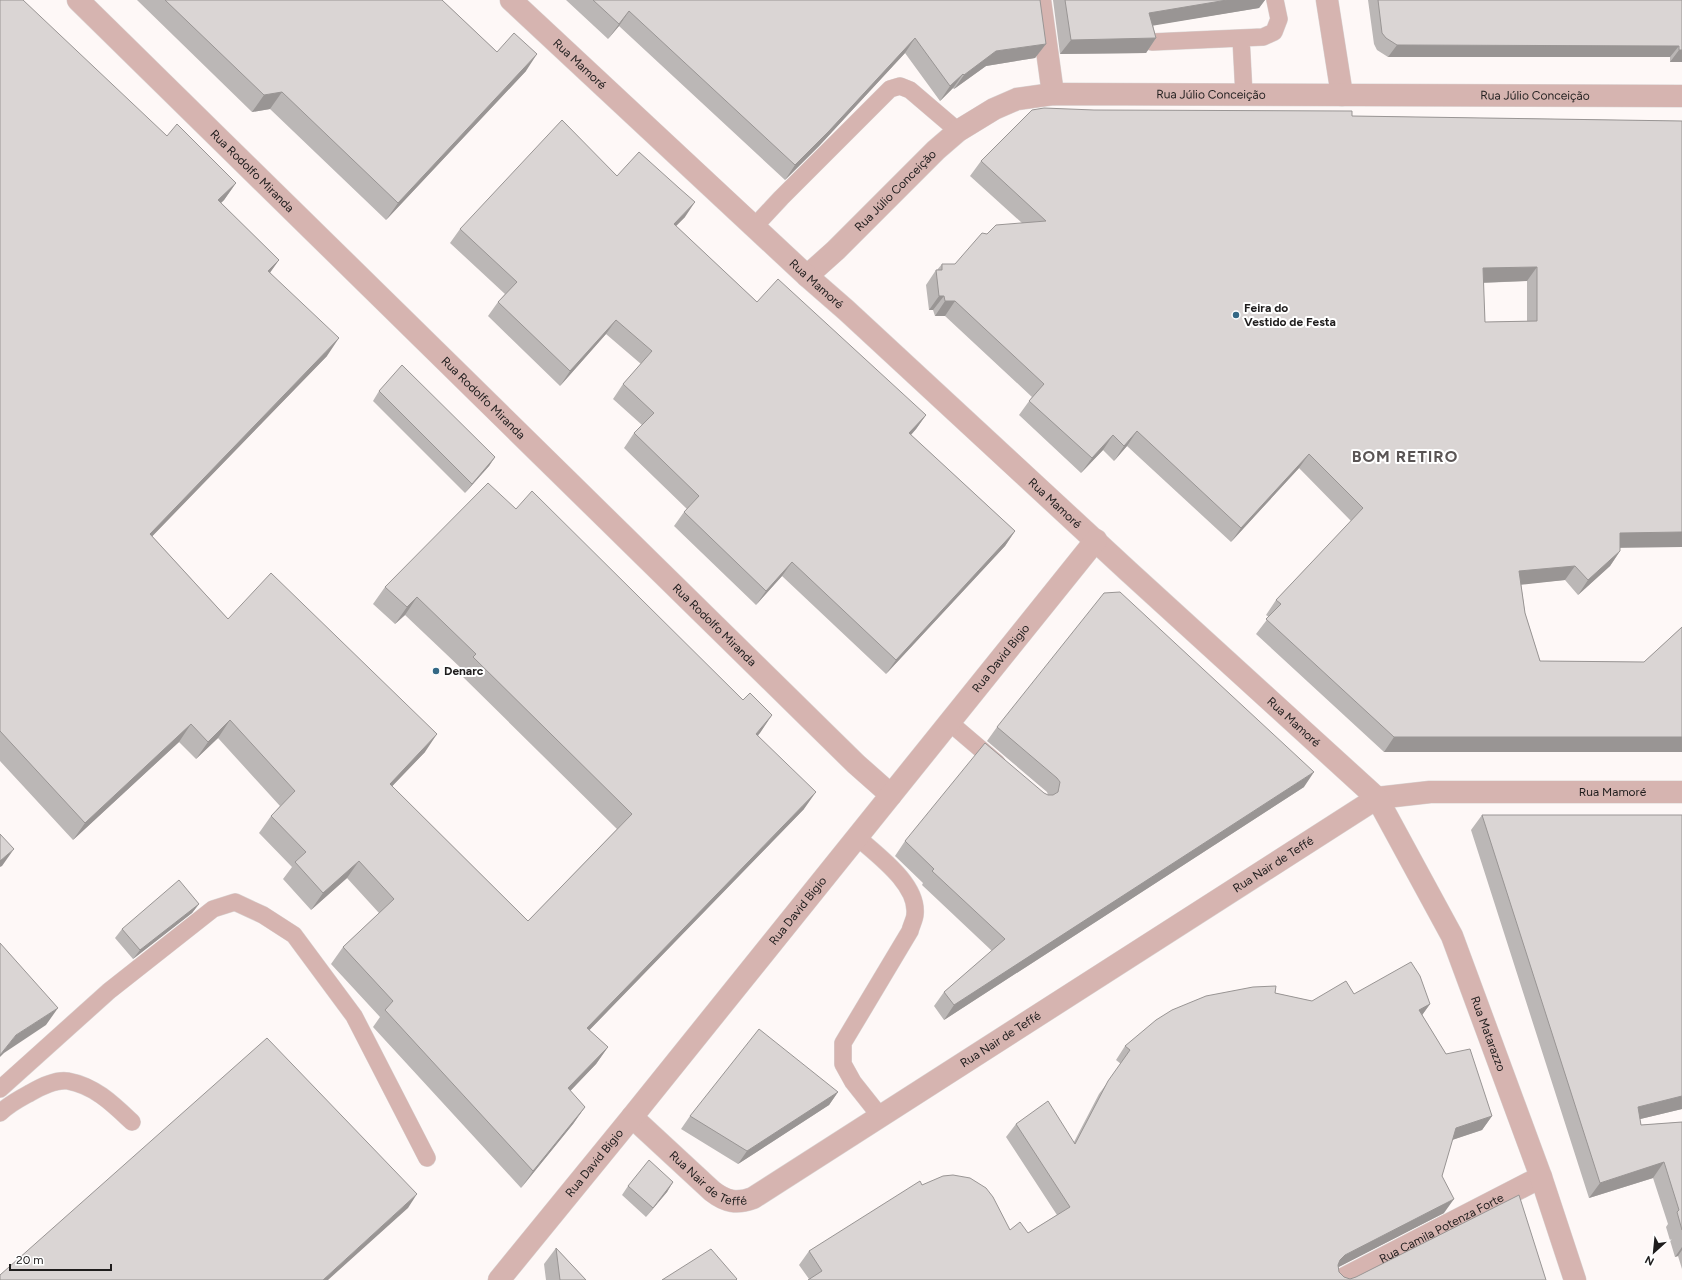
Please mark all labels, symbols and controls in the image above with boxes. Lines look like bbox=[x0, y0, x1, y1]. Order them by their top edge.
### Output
street label: Rua Mamoré bbox=[550, 36, 609, 93]
street label: Rua Júlio Conceição bbox=[1156, 87, 1266, 102]
street label: Rua Júlio Conceição bbox=[1480, 88, 1590, 103]
street label: Rua Rodolfo Miranda bbox=[207, 127, 297, 215]
street label: Rua Júlio Conceição bbox=[852, 147, 939, 234]
street label: Rua Mamoré bbox=[787, 256, 847, 312]
place label: Feira do Vestido de Festa bbox=[1244, 301, 1336, 329]
marker: Feira do Vestido de Festa bbox=[1231, 310, 1241, 320]
street label: Rua Rodolfo Miranda bbox=[438, 354, 528, 442]
district label: BOM RETIRO bbox=[1352, 447, 1458, 466]
street label: Rua Mamoré bbox=[1025, 475, 1085, 532]
street label: Rua Rodolfo Miranda bbox=[670, 581, 759, 669]
street label: Rua David Bigio bbox=[969, 621, 1033, 695]
place label: Denarc bbox=[444, 664, 484, 678]
marker: Denarc bbox=[431, 666, 441, 676]
street label: Rua Mamoré bbox=[1264, 694, 1324, 750]
street label: Rua Mamoré bbox=[1579, 785, 1647, 799]
street label: Rua Nair de Teffé bbox=[1230, 833, 1317, 895]
street label: Rua David Bigio bbox=[766, 874, 830, 948]
street label: Rua Matarazzo bbox=[1468, 994, 1508, 1073]
street label: Rua Nair de Teffé bbox=[958, 1008, 1044, 1070]
street label: Rua David Bigio bbox=[563, 1126, 626, 1200]
street label: Rua Nair de Teffé bbox=[667, 1148, 748, 1208]
street label: Rua Camila Potenza Forte bbox=[1377, 1190, 1506, 1266]
north arrow bbox=[1634, 1232, 1674, 1272]
scale bar bbox=[10, 1246, 111, 1272]
text: 20 m bbox=[16, 1253, 44, 1267]
text: N bbox=[1643, 1253, 1656, 1268]

